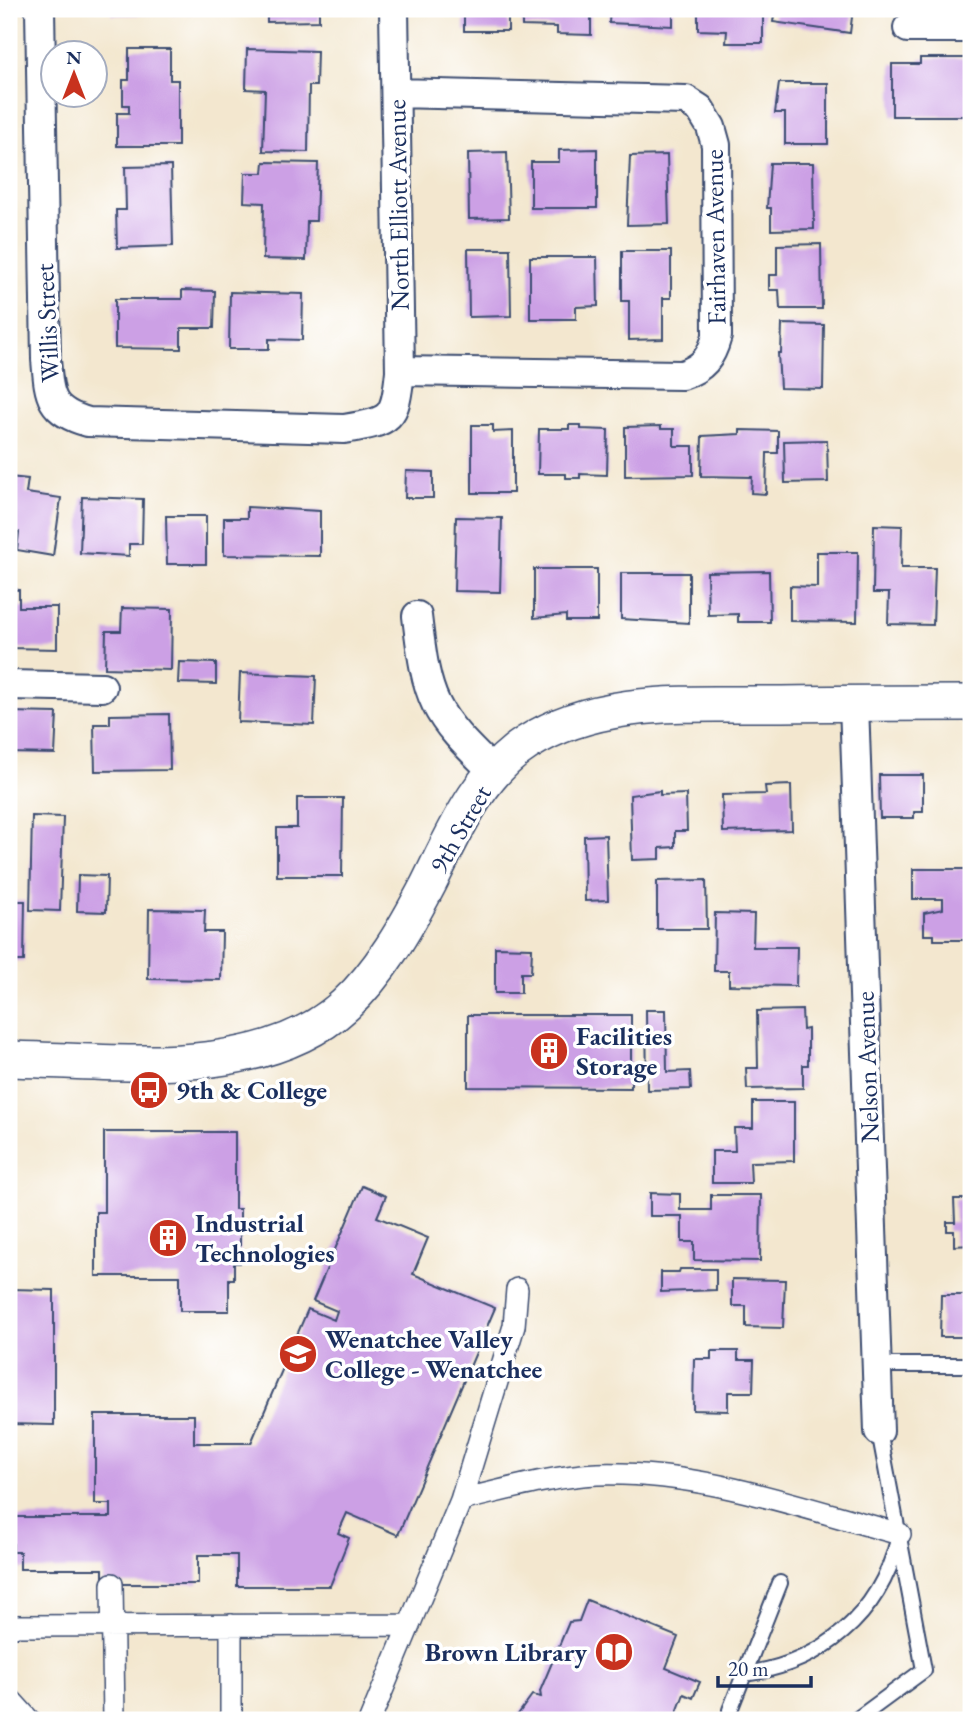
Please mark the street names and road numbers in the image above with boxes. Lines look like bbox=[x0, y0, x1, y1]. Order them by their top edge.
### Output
street label: North Elliott Avenue bbox=[379, 99, 417, 311]
street label: Fairhaven Avenue bbox=[696, 149, 734, 325]
street label: Willis Street bbox=[27, 263, 67, 383]
street label: 9th Street bbox=[421, 779, 499, 879]
street label: Nelson Avenue bbox=[847, 991, 887, 1143]

